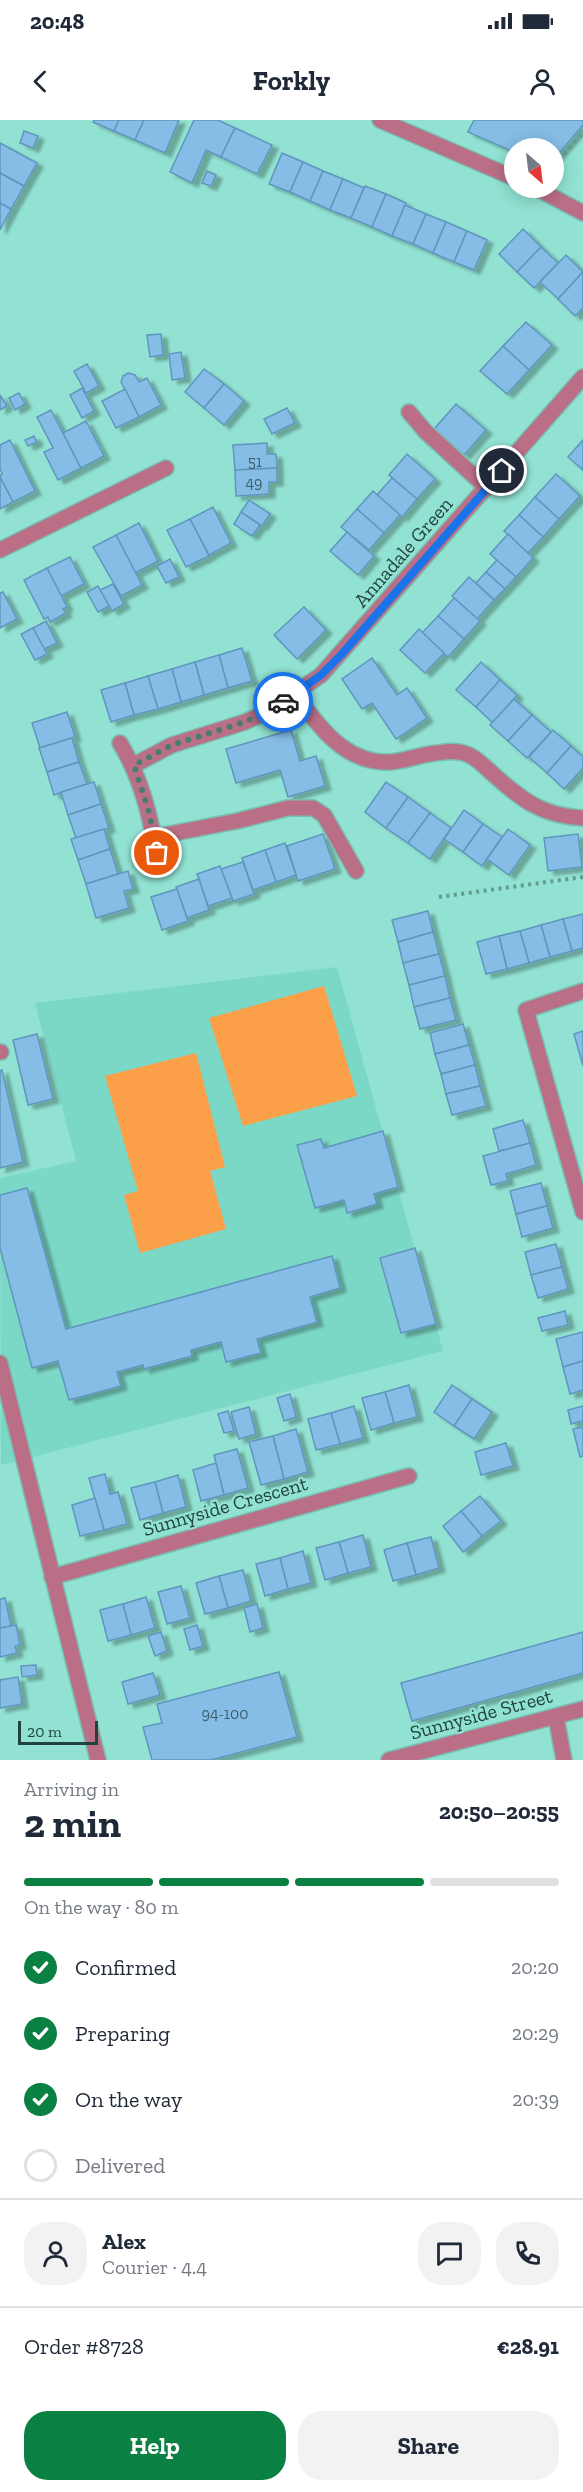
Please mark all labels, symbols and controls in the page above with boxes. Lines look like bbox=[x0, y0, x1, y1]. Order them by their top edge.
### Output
text: 20:48 bbox=[30, 8, 84, 35]
icon: back bbox=[24, 65, 57, 98]
text: Forkly bbox=[253, 65, 330, 97]
icon: person bbox=[526, 65, 559, 98]
north arrow bbox=[504, 138, 564, 198]
map controls bbox=[504, 138, 564, 198]
pin bbox=[476, 445, 527, 496]
house number: 51 bbox=[248, 452, 262, 471]
icon: home bbox=[485, 454, 518, 487]
house number: 49 bbox=[245, 473, 263, 492]
street label: Annadale Green bbox=[349, 492, 458, 612]
courier bbox=[253, 672, 313, 732]
icon: car bbox=[267, 686, 300, 719]
pin bbox=[131, 827, 182, 878]
icon: bag bbox=[140, 836, 173, 869]
street label: Sunnyside Crescent bbox=[140, 1471, 311, 1541]
street label: Sunnyside Street bbox=[407, 1683, 555, 1745]
house number: 94-100 bbox=[202, 1704, 248, 1723]
scale bar bbox=[18, 1718, 98, 1746]
text: 20 m bbox=[27, 1722, 62, 1741]
text: Arriving in bbox=[24, 1777, 119, 1801]
text: 20:50–20:55 bbox=[439, 1798, 559, 1825]
text: 2 min bbox=[24, 1800, 121, 1847]
text: On the way · 80 m bbox=[24, 1895, 179, 1919]
icon: check bbox=[24, 1951, 57, 1984]
text: Confirmed bbox=[75, 1954, 176, 1981]
text: 20:20 bbox=[511, 1955, 559, 1979]
icon: check bbox=[24, 2017, 57, 2050]
text: Preparing bbox=[75, 2020, 170, 2047]
text: 20:29 bbox=[512, 2021, 559, 2045]
icon: check bbox=[24, 2083, 57, 2116]
text: On the way bbox=[75, 2086, 182, 2113]
text: 20:39 bbox=[512, 2087, 559, 2111]
text: Delivered bbox=[75, 2152, 165, 2179]
button: person bbox=[24, 2222, 87, 2285]
button: chat bbox=[418, 2222, 481, 2285]
button: phone bbox=[496, 2222, 559, 2285]
text: Alex bbox=[102, 2228, 146, 2255]
text: Courier · 4.4 bbox=[102, 2255, 207, 2279]
text: Order #8728 bbox=[24, 2333, 144, 2360]
text: €28.91 bbox=[497, 2333, 559, 2360]
button: Help bbox=[24, 2411, 286, 2480]
button: Share bbox=[298, 2411, 559, 2480]

